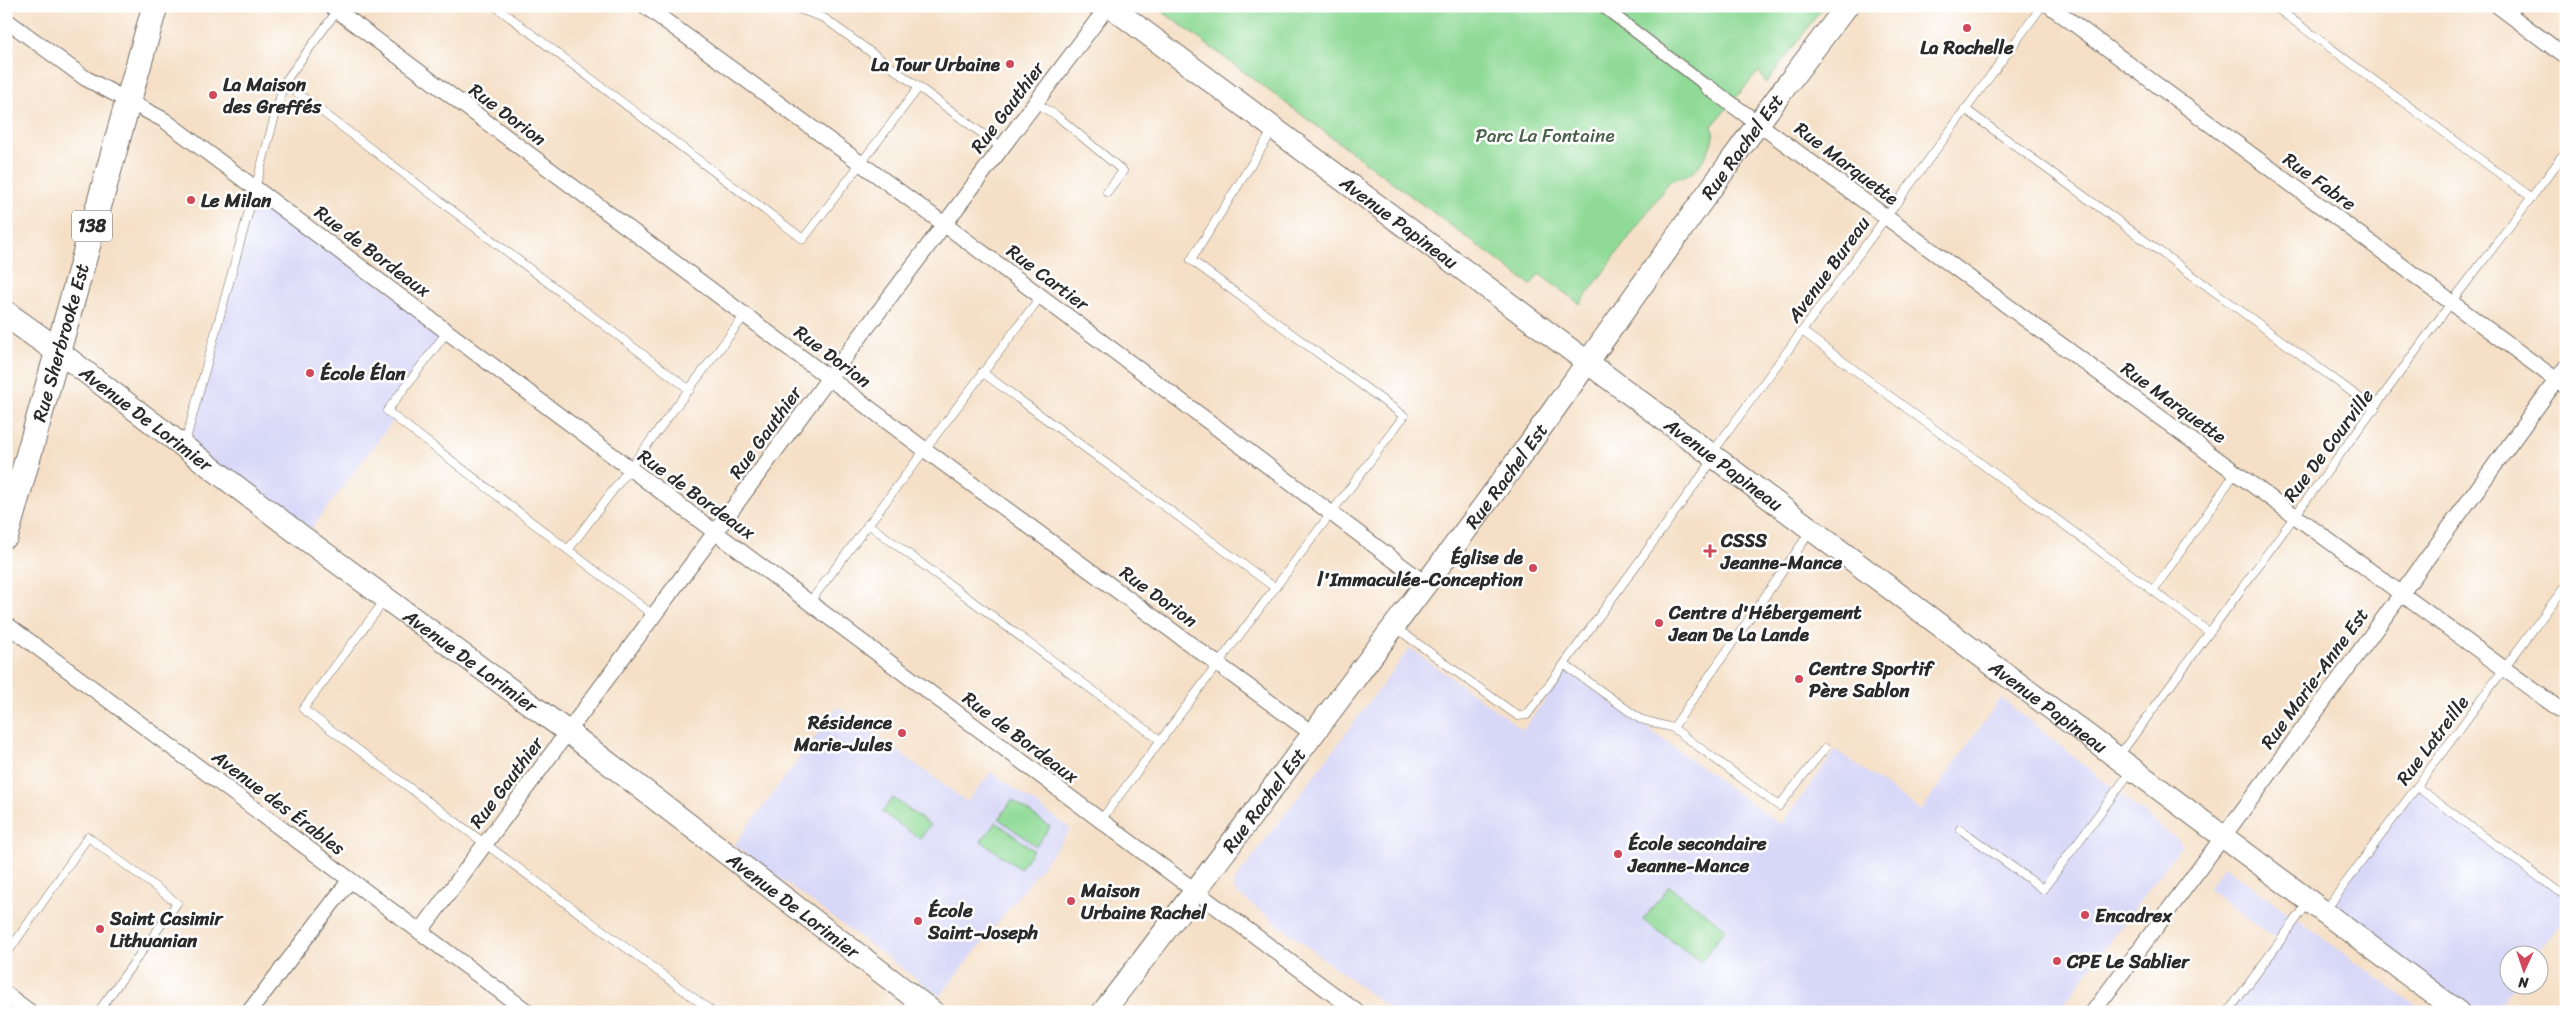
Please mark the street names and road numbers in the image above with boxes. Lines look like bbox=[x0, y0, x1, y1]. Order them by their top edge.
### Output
street label: Rue Gauthier bbox=[962, 53, 1054, 161]
street label: Rue Dorion bbox=[462, 74, 554, 155]
street label: Rue Rachel Est bbox=[1692, 86, 1792, 207]
street label: Rue Marquette bbox=[1787, 113, 1906, 214]
street label: Rue Fabre bbox=[2276, 143, 2364, 220]
street label: Avenue Papineau bbox=[1332, 166, 1465, 278]
street label: Rue de Bordeaux bbox=[307, 196, 438, 307]
street label: Avenue Bureau bbox=[1778, 209, 1879, 330]
road number: 138 bbox=[72, 210, 112, 242]
street label: Rue Cartier bbox=[999, 235, 1097, 320]
street label: Rue Sherbrooke Est bbox=[23, 259, 99, 426]
street label: Rue Dorion bbox=[787, 316, 879, 397]
street label: Rue Marquette bbox=[2114, 353, 2234, 452]
street label: Avenue De Lorimier bbox=[71, 356, 221, 481]
street label: Rue Gauthier bbox=[720, 378, 811, 486]
street label: Rue De Courville bbox=[2274, 381, 2383, 509]
street label: Avenue Papineau bbox=[1656, 408, 1790, 520]
street label: Rue Rachel Est bbox=[1456, 416, 1557, 536]
street label: Rue de Bordeaux bbox=[631, 440, 763, 549]
street label: Rue Dorion bbox=[1113, 557, 1205, 636]
street label: Avenue De Lorimier bbox=[395, 600, 546, 723]
street label: Rue Marie-Anne Est bbox=[2252, 600, 2377, 756]
street label: Avenue Papineau bbox=[1981, 651, 2115, 762]
street label: Rue de Bordeaux bbox=[955, 682, 1086, 793]
street label: Rue Latreille bbox=[2387, 688, 2477, 792]
street label: Rue Gauthier bbox=[461, 728, 553, 836]
street label: Avenue des Érables bbox=[204, 740, 353, 864]
street label: Rue Rachel Est bbox=[1213, 740, 1315, 860]
street label: Avenue De Lorimier bbox=[719, 843, 868, 968]

